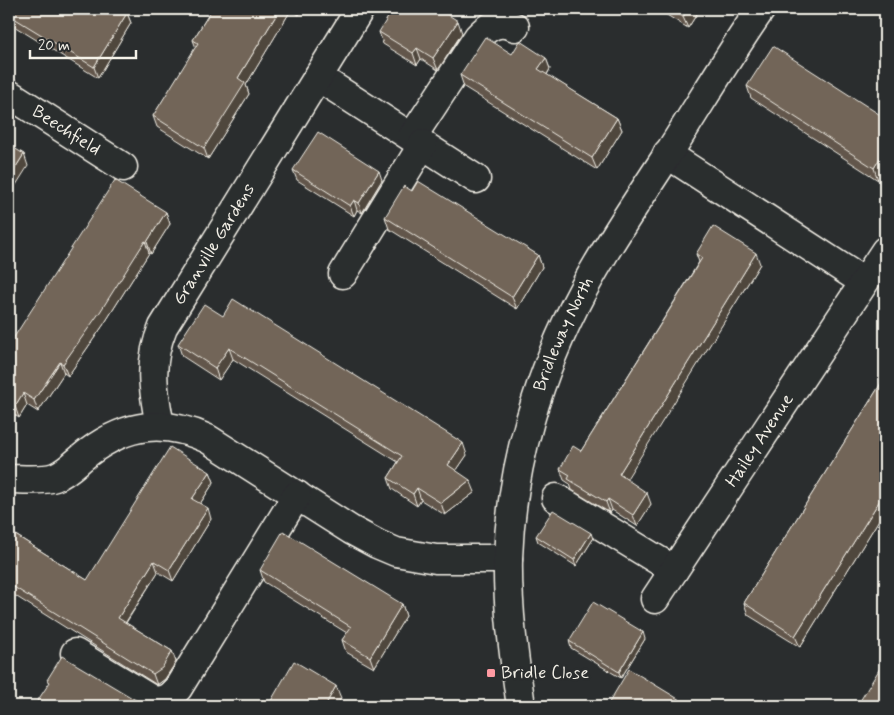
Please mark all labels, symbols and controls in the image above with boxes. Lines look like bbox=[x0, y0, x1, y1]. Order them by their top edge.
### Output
scale bar bbox=[30, 28, 136, 60]
text: 20 m bbox=[38, 36, 70, 56]
street label: Beechfield bbox=[27, 100, 105, 162]
street label: Granville Gardens bbox=[167, 179, 261, 310]
street label: Bridleway North bbox=[528, 273, 600, 395]
street label: Hailey Avenue bbox=[720, 389, 800, 492]
place label: Bridle Close bbox=[501, 661, 589, 685]
marker: Bridle Close bbox=[485, 667, 497, 679]

